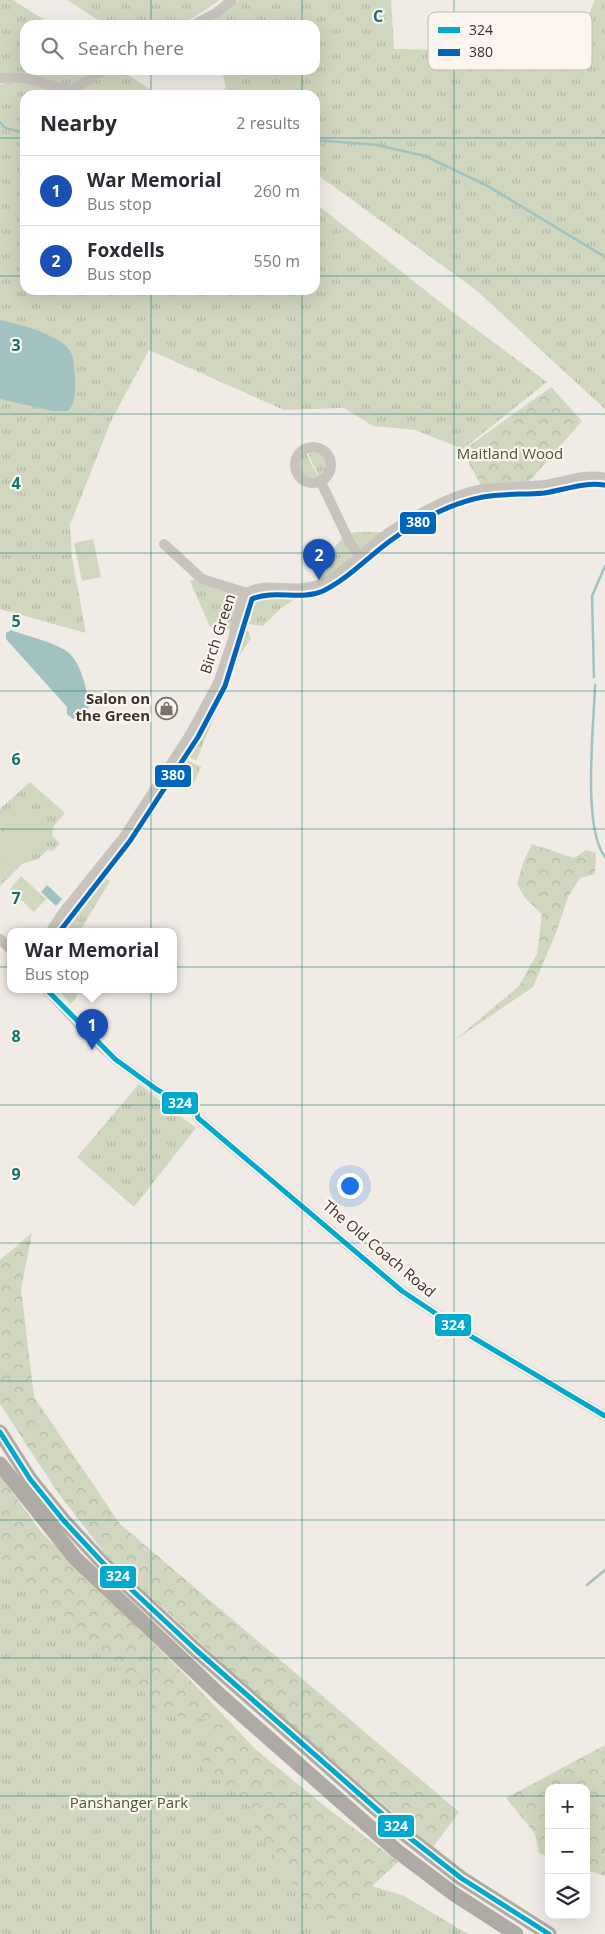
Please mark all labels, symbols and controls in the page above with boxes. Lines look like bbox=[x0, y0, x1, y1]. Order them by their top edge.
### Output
text: C bbox=[373, 5, 383, 27]
legend bbox=[428, 12, 592, 70]
search box bbox=[20, 20, 320, 75]
text: 324 bbox=[469, 20, 493, 39]
icon: search bbox=[38, 34, 66, 62]
text: Search here bbox=[78, 35, 184, 61]
text: 380 bbox=[469, 42, 493, 61]
text: Nearby bbox=[40, 109, 117, 137]
text: 2 results bbox=[236, 112, 300, 134]
text: War Memorial bbox=[87, 167, 222, 193]
text: 1 bbox=[51, 180, 61, 202]
text: 260 m bbox=[254, 180, 300, 202]
text: Bus stop bbox=[87, 193, 152, 215]
text: Foxdells bbox=[87, 237, 164, 263]
text: 2 bbox=[51, 250, 61, 272]
text: 550 m bbox=[254, 250, 300, 272]
text: Bus stop bbox=[87, 263, 152, 285]
text: 3 bbox=[11, 334, 21, 356]
park label: Maitland Wood bbox=[457, 443, 563, 463]
text: 4 bbox=[11, 472, 21, 494]
line badge: 380 bbox=[399, 511, 437, 535]
text: 380 bbox=[406, 512, 430, 531]
pin: 2 bbox=[303, 539, 335, 580]
street label: Birch Green bbox=[195, 591, 239, 676]
text: 5 bbox=[11, 610, 21, 632]
place label: Salon on the Green bbox=[76, 688, 150, 725]
shop icon: Salon on the Green bbox=[154, 696, 178, 720]
text: 6 bbox=[11, 748, 21, 770]
line badge: 380 bbox=[154, 764, 192, 788]
text: 380 bbox=[161, 765, 185, 784]
text: 7 bbox=[11, 887, 21, 909]
popup bbox=[7, 928, 177, 993]
text: War Memorial bbox=[25, 937, 159, 963]
text: Bus stop bbox=[25, 963, 89, 985]
pin: 1 bbox=[76, 1009, 108, 1050]
text: 8 bbox=[11, 1025, 21, 1047]
line badge: 324 bbox=[161, 1091, 199, 1115]
text: 324 bbox=[168, 1093, 192, 1112]
text: 9 bbox=[11, 1163, 21, 1185]
your location bbox=[337, 1173, 363, 1199]
street label: The Old Coach Road bbox=[319, 1195, 440, 1301]
line badge: 324 bbox=[434, 1313, 472, 1337]
text: 324 bbox=[441, 1315, 465, 1334]
line badge: 324 bbox=[99, 1565, 137, 1589]
text: 324 bbox=[106, 1566, 130, 1585]
map controls bbox=[545, 1784, 590, 1919]
button: + bbox=[545, 1784, 590, 1829]
park label: Panshanger Park bbox=[70, 1792, 188, 1812]
line badge: 324 bbox=[377, 1814, 415, 1838]
text: 324 bbox=[384, 1816, 408, 1835]
button: − bbox=[545, 1829, 590, 1874]
button: layers bbox=[545, 1874, 590, 1919]

